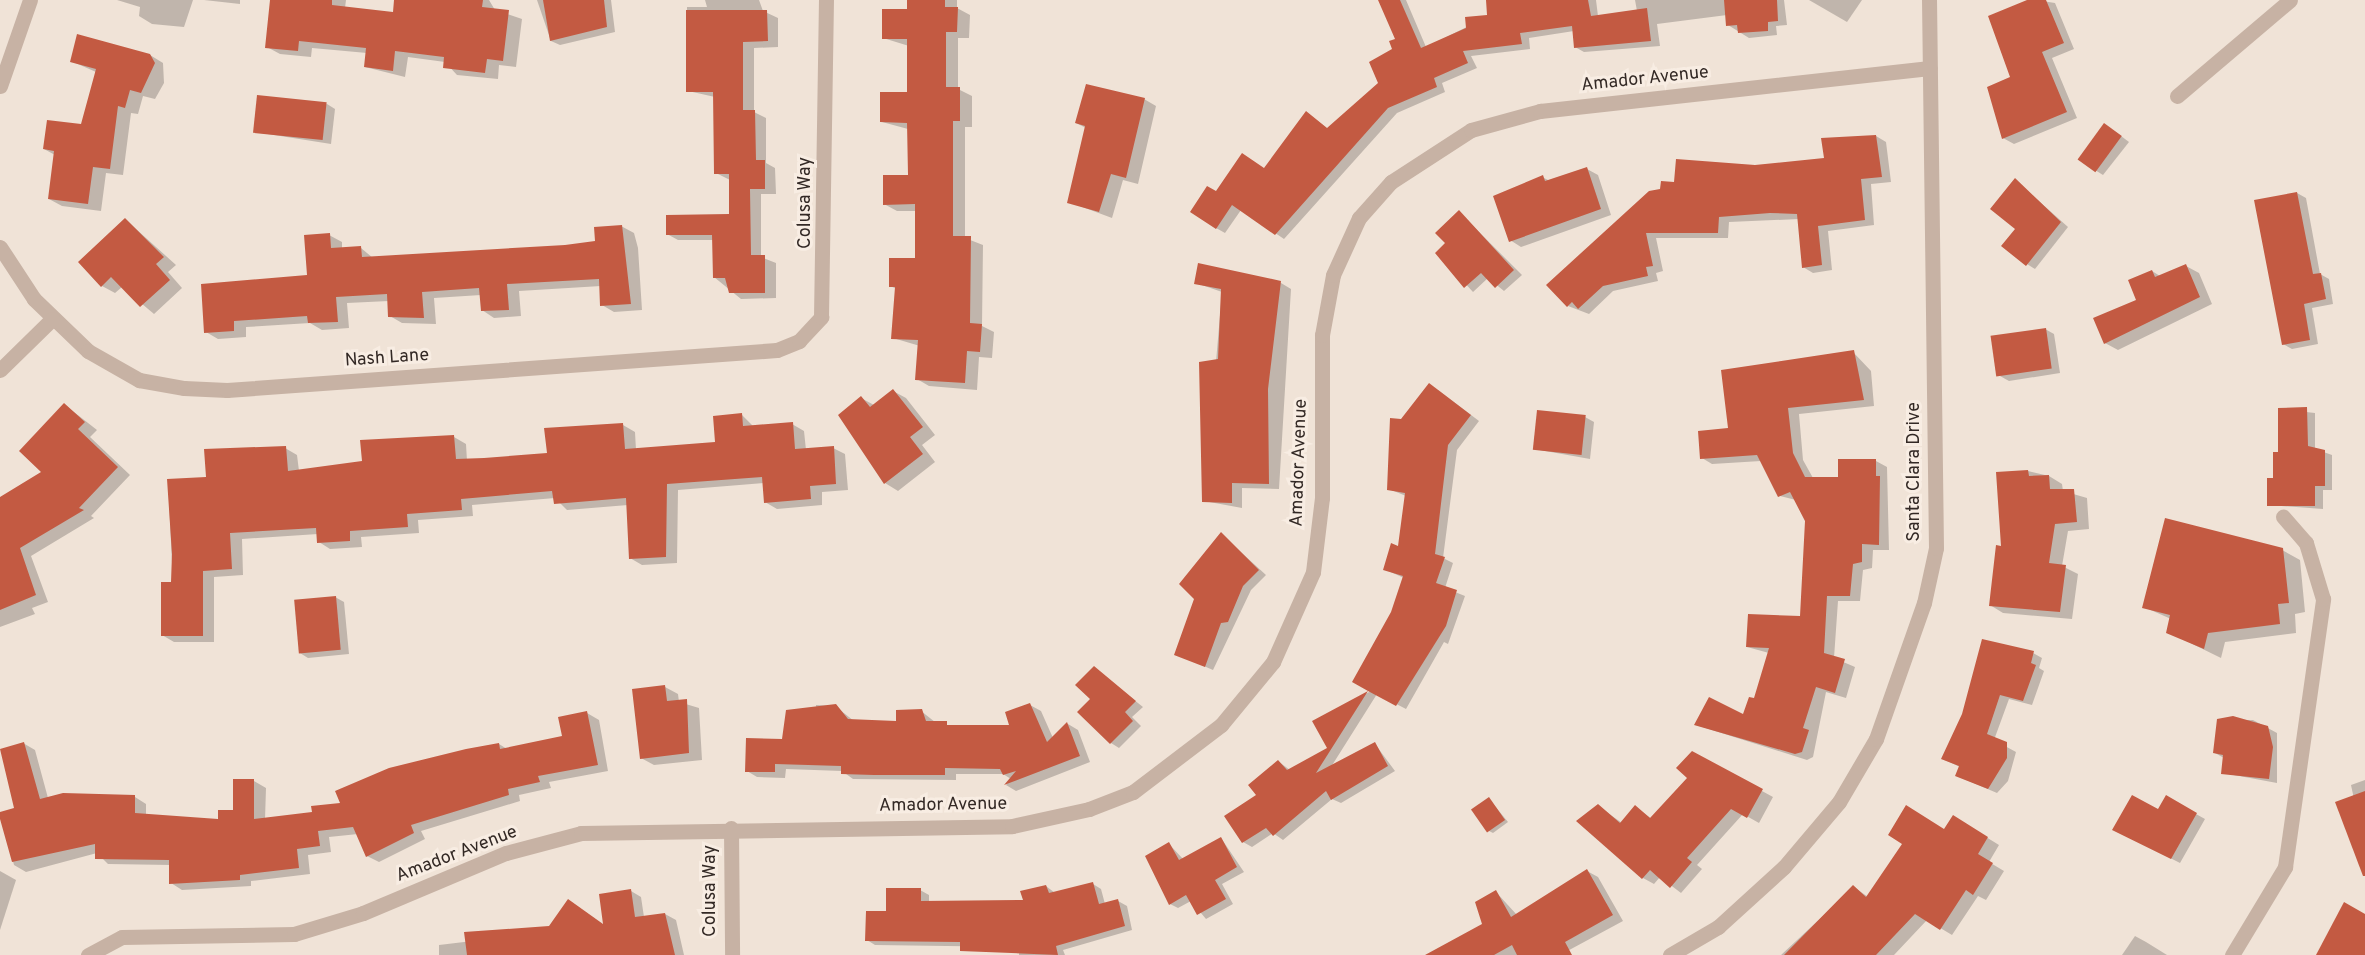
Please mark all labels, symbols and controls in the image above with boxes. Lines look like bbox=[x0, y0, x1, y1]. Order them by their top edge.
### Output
street label: Amador Avenue bbox=[1580, 63, 1710, 97]
street label: Colusa Way bbox=[795, 157, 817, 249]
street label: Nash Lane bbox=[344, 345, 430, 373]
street label: Amador Avenue bbox=[1287, 398, 1313, 528]
street label: Santa Clara Drive bbox=[1904, 402, 1926, 542]
street label: Amador Avenue bbox=[878, 794, 1008, 818]
street label: Amador Avenue bbox=[393, 822, 521, 888]
street label: Colusa Way bbox=[700, 845, 722, 937]

